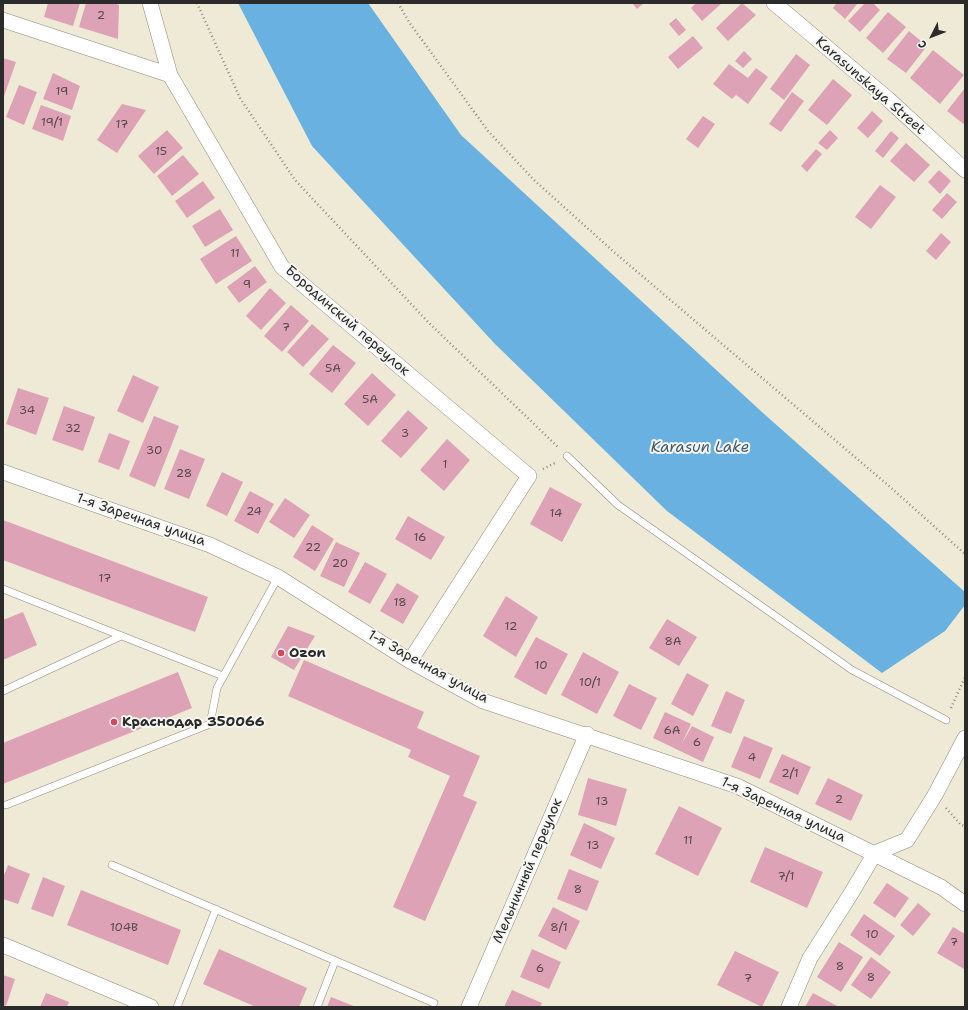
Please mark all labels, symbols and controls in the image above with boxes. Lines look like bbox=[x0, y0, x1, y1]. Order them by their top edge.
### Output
house number: 2 bbox=[97, 9, 105, 23]
north arrow bbox=[912, 16, 952, 56]
street label: Karasunskaya Street bbox=[812, 34, 928, 138]
text: С bbox=[915, 37, 931, 52]
house number: 19 bbox=[56, 85, 68, 99]
house number: 19/1 bbox=[41, 116, 63, 130]
house number: 17 bbox=[116, 118, 128, 132]
house number: 15 bbox=[155, 145, 167, 159]
house number: 11 bbox=[230, 247, 240, 261]
street label: Бородинский переулок bbox=[281, 262, 413, 380]
house number: 9 bbox=[243, 278, 251, 292]
house number: 7 bbox=[282, 321, 290, 335]
house number: 5А bbox=[325, 362, 341, 376]
house number: 5А bbox=[362, 393, 378, 407]
house number: 34 bbox=[19, 404, 35, 418]
house number: 32 bbox=[65, 422, 81, 436]
house number: 3 bbox=[401, 427, 409, 441]
water label: Karasun Lake bbox=[651, 439, 749, 457]
house number: 30 bbox=[146, 444, 162, 458]
house number: 1 bbox=[442, 458, 448, 472]
house number: 28 bbox=[176, 467, 192, 481]
street label: 1-я Заречная улица bbox=[74, 490, 208, 550]
house number: 24 bbox=[246, 505, 262, 519]
house number: 14 bbox=[550, 507, 562, 521]
house number: 16 bbox=[413, 531, 427, 545]
house number: 22 bbox=[305, 541, 321, 555]
house number: 20 bbox=[332, 557, 348, 571]
house number: 17 bbox=[99, 572, 111, 586]
house number: 18 bbox=[393, 596, 407, 610]
house number: 12 bbox=[505, 620, 517, 634]
street label: 1-я Заречная улица bbox=[365, 627, 491, 707]
house number: 8А bbox=[664, 635, 682, 649]
place label: Ozon bbox=[289, 645, 326, 661]
marker: Ozon bbox=[276, 648, 286, 658]
house number: 10 bbox=[534, 659, 548, 673]
house number: 10/1 bbox=[579, 676, 601, 690]
place label: Краснодар 350066 bbox=[122, 714, 265, 730]
marker: Краснодар 350066 bbox=[109, 717, 119, 727]
house number: 6А bbox=[663, 724, 681, 738]
house number: 6 bbox=[693, 736, 701, 750]
house number: 4 bbox=[748, 751, 756, 765]
house number: 2/1 bbox=[781, 767, 799, 781]
street label: 1-я Заречная улица bbox=[718, 774, 848, 846]
house number: 2 bbox=[835, 793, 843, 807]
house number: 13 bbox=[596, 795, 608, 809]
street label: Мельничный переулок bbox=[490, 796, 566, 946]
house number: 11 bbox=[683, 834, 693, 848]
house number: 13 bbox=[587, 839, 599, 853]
house number: 7/1 bbox=[777, 870, 795, 884]
house number: 8 bbox=[574, 883, 582, 897]
house number: 104В bbox=[110, 921, 138, 935]
house number: 8/1 bbox=[550, 921, 568, 935]
house number: 10 bbox=[865, 928, 879, 942]
house number: 7 bbox=[950, 936, 958, 950]
house number: 8 bbox=[836, 960, 844, 974]
house number: 6 bbox=[536, 962, 544, 976]
house number: 8 bbox=[867, 971, 875, 985]
house number: 7 bbox=[744, 972, 752, 986]

